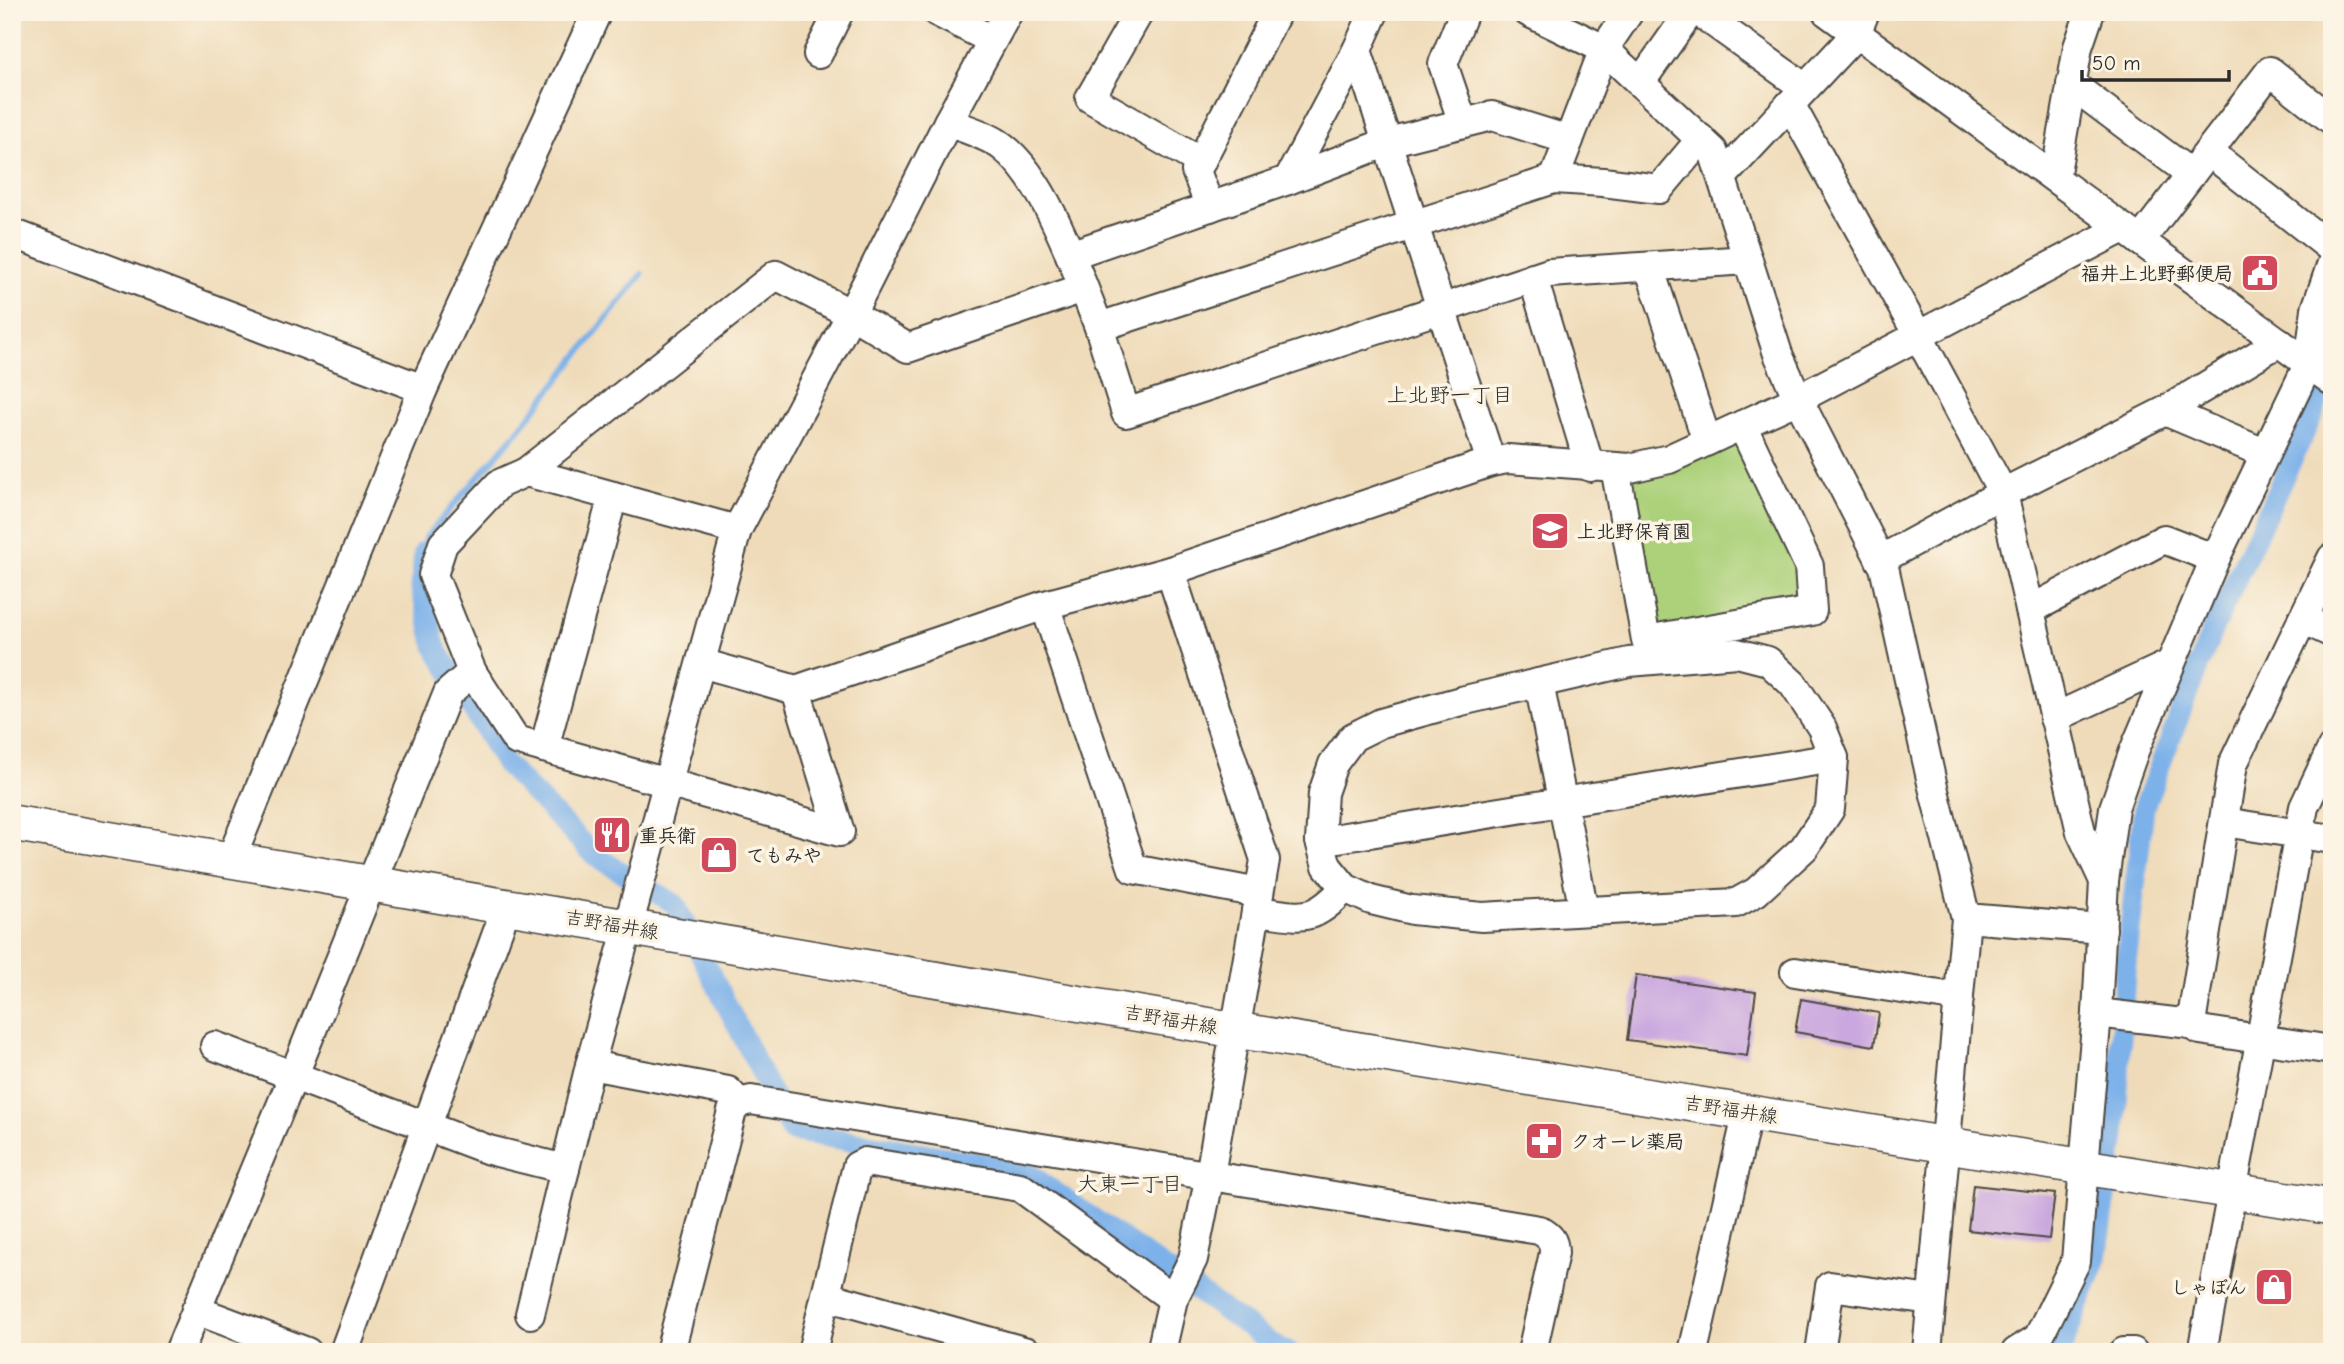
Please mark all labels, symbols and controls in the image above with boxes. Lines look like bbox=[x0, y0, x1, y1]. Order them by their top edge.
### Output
scale bar bbox=[2082, 38, 2228, 82]
text: 50 m bbox=[2092, 51, 2141, 75]
public building icon: 福井上北野郵便局 bbox=[2239, 252, 2281, 294]
place label: 福井上北野郵便局 bbox=[2081, 263, 2233, 285]
district label: 上北野一丁目 bbox=[1387, 383, 1513, 407]
school or university icon: 上北野保育園 bbox=[1529, 510, 1571, 552]
place label: 上北野保育園 bbox=[1577, 521, 1691, 543]
restaurant icon: 重兵衛 bbox=[591, 814, 633, 856]
place label: 重兵衛 bbox=[639, 825, 696, 847]
shop icon: てもみや bbox=[698, 834, 740, 876]
place label: てもみや bbox=[746, 845, 822, 867]
street label: 吉野福井線 bbox=[563, 906, 661, 944]
street label: 吉野福井線 bbox=[1122, 1001, 1220, 1039]
street label: 吉野福井線 bbox=[1682, 1092, 1779, 1128]
pharmacy icon: クオーレ薬局 bbox=[1523, 1120, 1565, 1162]
place label: クオーレ薬局 bbox=[1571, 1131, 1684, 1153]
district label: 大東一丁目 bbox=[1078, 1172, 1183, 1196]
shop icon: しゃぼん bbox=[2253, 1266, 2295, 1308]
place label: しゃぼん bbox=[2171, 1277, 2247, 1299]

